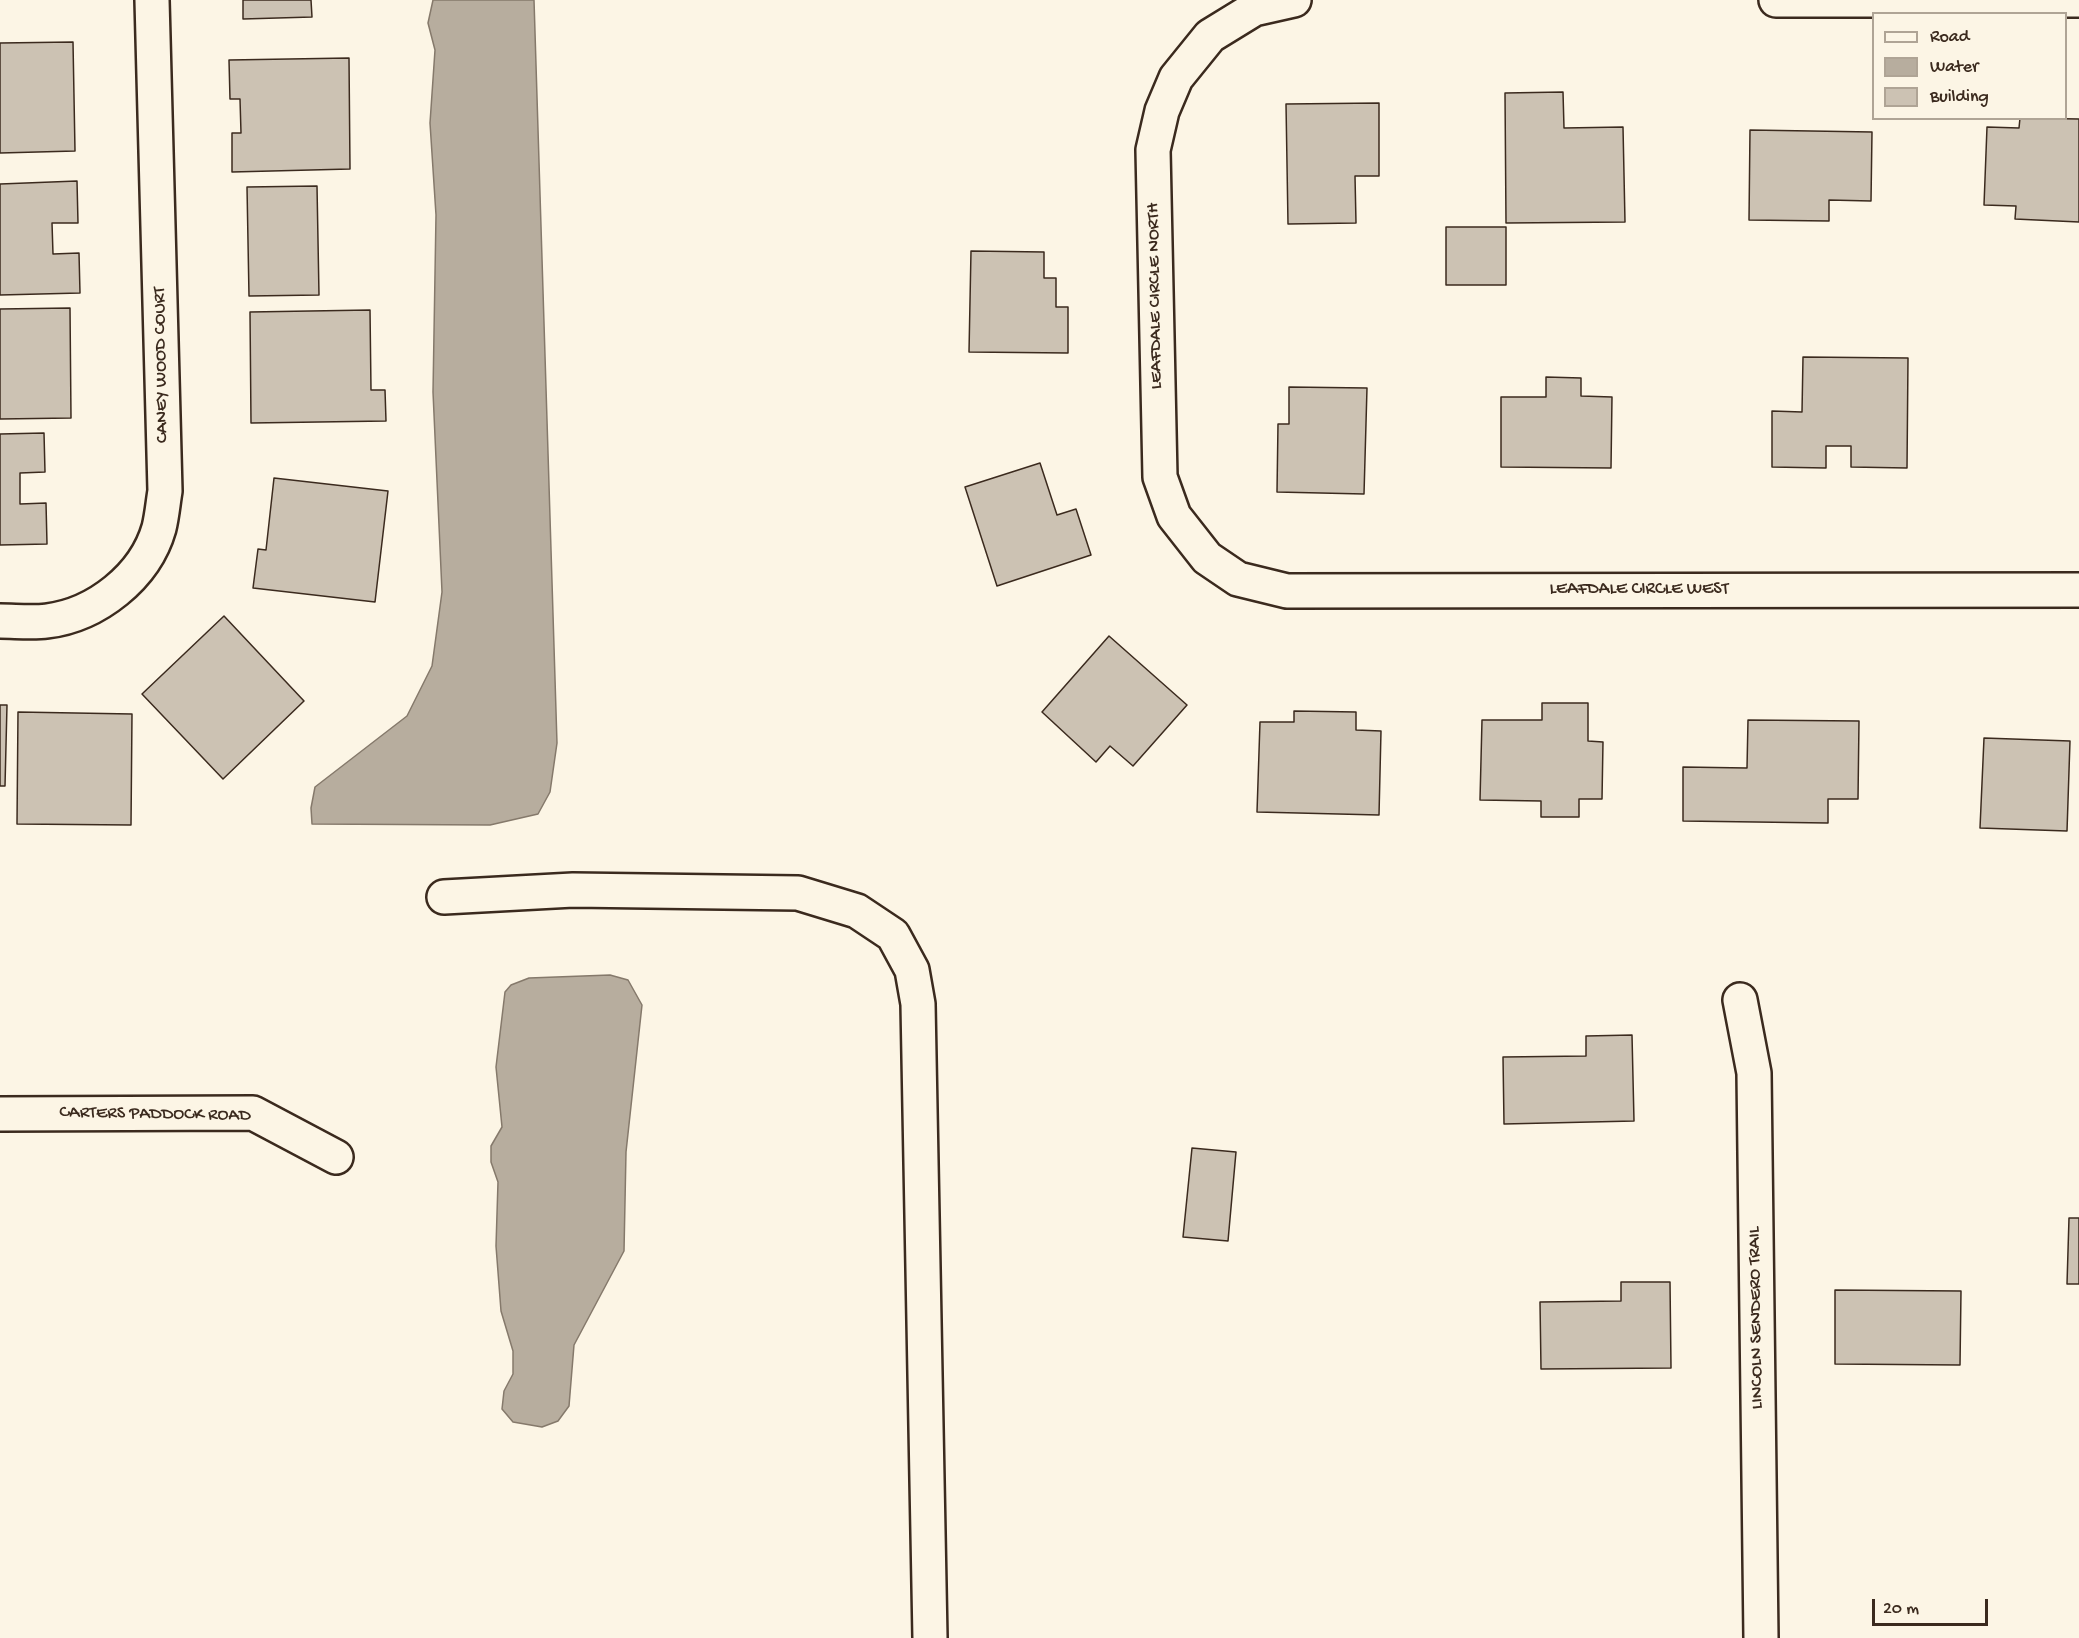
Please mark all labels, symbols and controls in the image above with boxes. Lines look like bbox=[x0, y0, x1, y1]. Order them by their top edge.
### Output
legend bbox=[1872, 12, 2067, 120]
text: Road bbox=[1930, 27, 1969, 48]
text: Water bbox=[1930, 57, 1978, 78]
text: Building bbox=[1930, 87, 1989, 108]
street label: LEAFDALE CIRCLE NORTH bbox=[1144, 203, 1168, 389]
street label: CANEY WOOD COURT bbox=[150, 287, 174, 443]
street label: LEAFDALE CIRCLE WEST bbox=[1549, 579, 1729, 601]
street label: CARTERS PADDOCK ROAD bbox=[59, 1103, 251, 1127]
street label: LINCOLN SENDERO TRAIL bbox=[1745, 1227, 1769, 1409]
scale bar bbox=[1875, 1587, 1990, 1625]
text: 20 m bbox=[1883, 1599, 1919, 1620]

